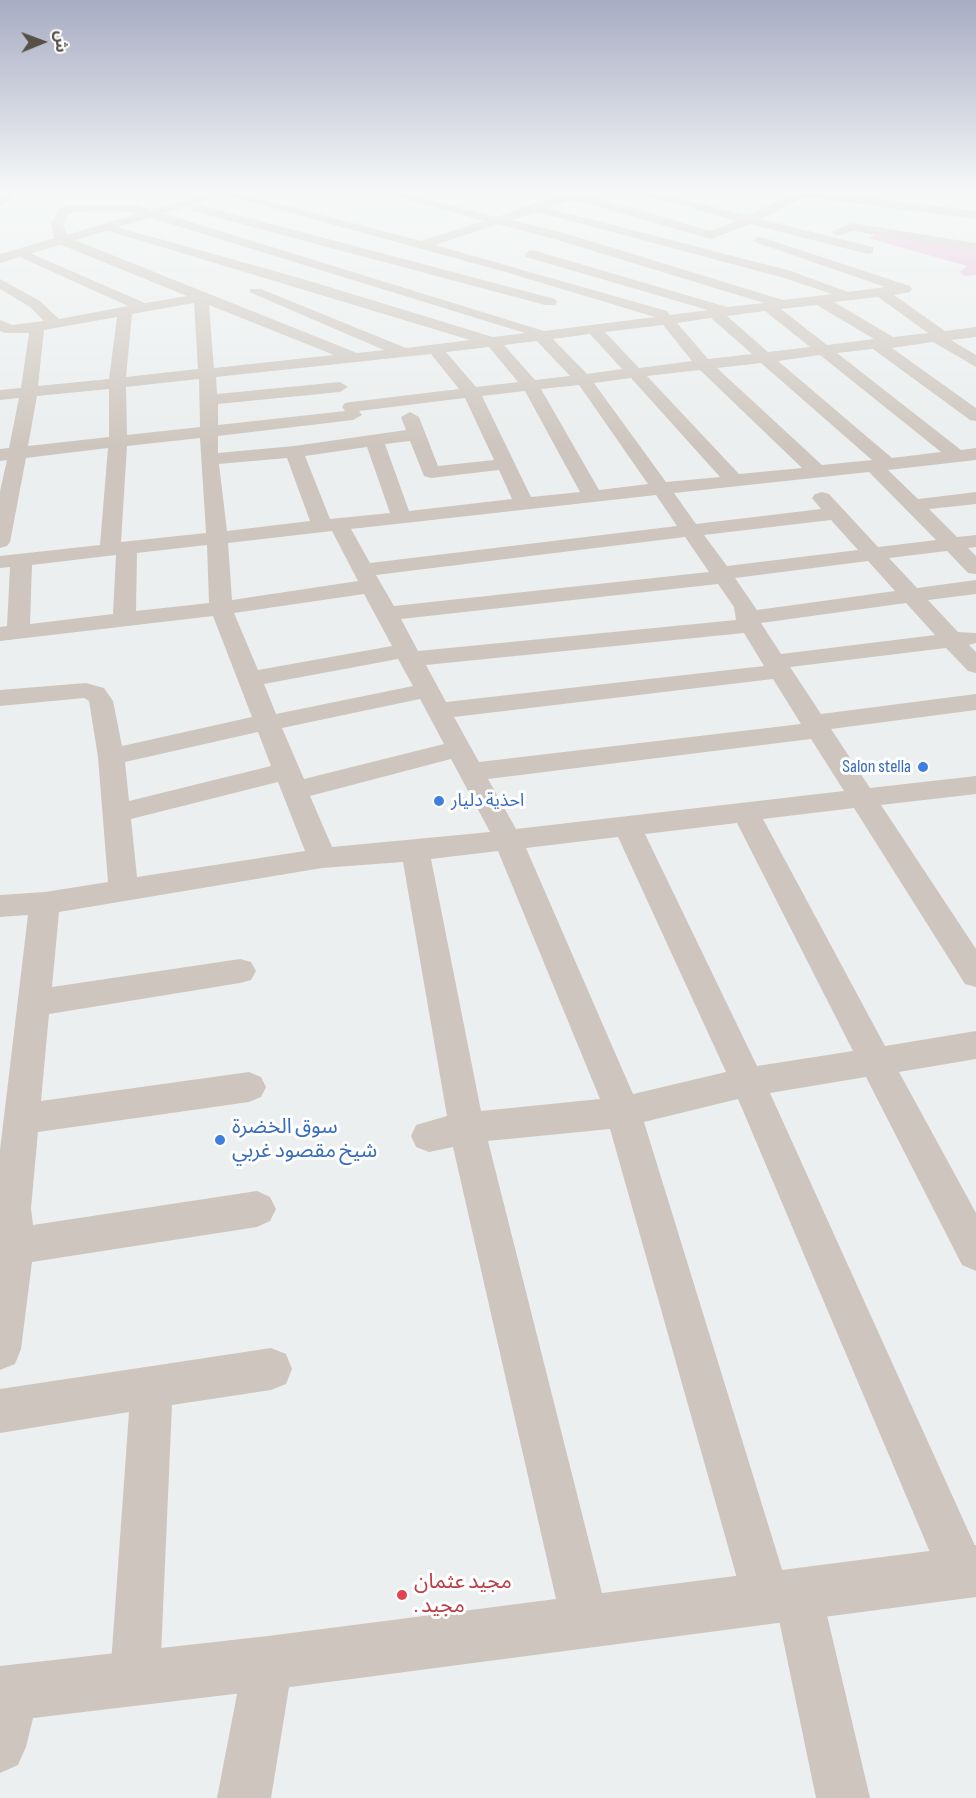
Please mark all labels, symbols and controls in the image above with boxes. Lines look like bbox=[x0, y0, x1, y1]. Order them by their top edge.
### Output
north arrow bbox=[12, 12, 72, 72]
text: ش bbox=[51, 31, 70, 53]
place label: Salon stella bbox=[842, 756, 911, 778]
marker: Salon stella bbox=[916, 760, 930, 774]
place label: احذية دليار bbox=[451, 790, 524, 812]
marker: احذية دليار bbox=[432, 794, 446, 808]
place label: سوق الخضرة شيخ مقصود غربي bbox=[232, 1115, 377, 1165]
marker: سوق الخضرة شيخ مقصود غربي bbox=[213, 1133, 227, 1147]
place label: مجيد عثمان . مجيد bbox=[414, 1570, 512, 1620]
marker: مجيد عثمان . مجيد bbox=[395, 1588, 409, 1602]

